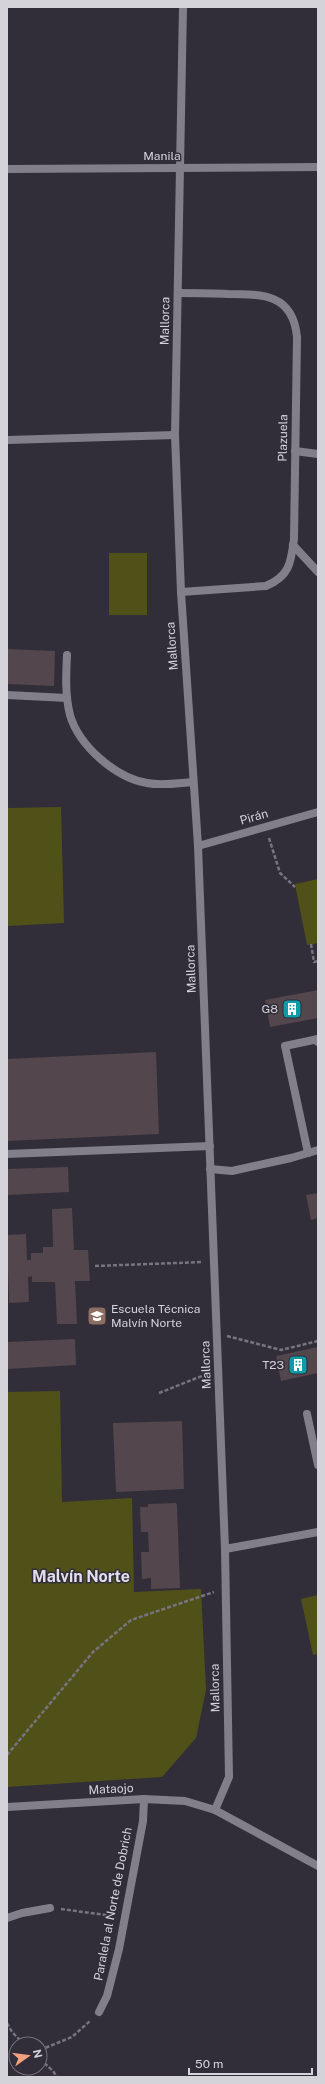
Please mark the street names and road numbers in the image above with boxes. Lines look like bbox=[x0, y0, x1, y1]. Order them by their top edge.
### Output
street label: Manila bbox=[143, 149, 181, 163]
street label: Mallorca bbox=[158, 297, 172, 345]
street label: Plazuela bbox=[276, 414, 290, 462]
street label: Mallorca bbox=[163, 621, 181, 671]
street label: Pirán bbox=[238, 806, 270, 828]
street label: Mallorca bbox=[183, 945, 199, 993]
street label: Mallorca bbox=[198, 1341, 214, 1389]
street label: Mallorca bbox=[208, 1664, 222, 1712]
street label: Mataojo bbox=[88, 1781, 134, 1797]
street label: Paralela al Norte de Dobrich bbox=[91, 1826, 135, 1982]

